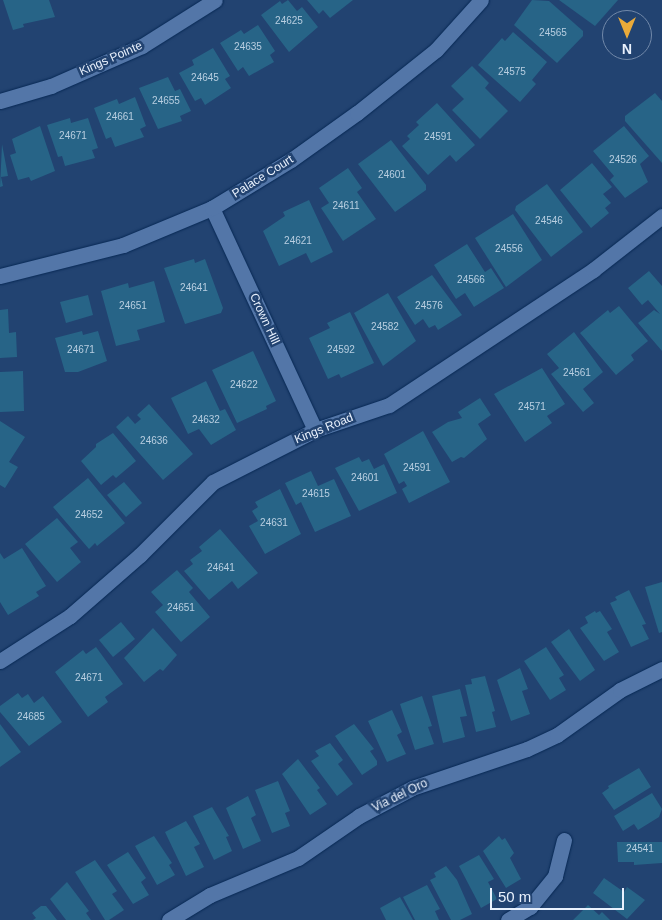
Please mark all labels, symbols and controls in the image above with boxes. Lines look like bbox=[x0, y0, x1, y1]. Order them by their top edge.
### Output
north arrow bbox=[602, 10, 652, 60]
house number: 24625 bbox=[275, 15, 303, 27]
house number: 24565 bbox=[539, 27, 567, 39]
street label: Kings Pointe bbox=[77, 39, 145, 79]
house number: 24635 bbox=[234, 41, 262, 53]
text: N bbox=[622, 41, 632, 57]
house number: 24575 bbox=[498, 66, 526, 78]
house number: 24645 bbox=[191, 72, 219, 84]
house number: 24655 bbox=[152, 95, 180, 107]
house number: 24661 bbox=[106, 111, 134, 123]
house number: 24671 bbox=[59, 130, 87, 142]
house number: 24591 bbox=[424, 131, 452, 143]
street label: Palace Court bbox=[230, 153, 296, 201]
house number: 24526 bbox=[609, 154, 637, 166]
house number: 24601 bbox=[378, 169, 406, 181]
house number: 24611 bbox=[332, 200, 360, 212]
house number: 24546 bbox=[535, 215, 563, 227]
house number: 24621 bbox=[284, 235, 312, 247]
house number: 24556 bbox=[495, 243, 523, 255]
house number: 24566 bbox=[457, 274, 485, 286]
house number: 24641 bbox=[180, 282, 208, 294]
street label: Crown Hill bbox=[246, 291, 282, 347]
house number: 24651 bbox=[119, 300, 147, 312]
house number: 24576 bbox=[415, 300, 443, 312]
house number: 24582 bbox=[371, 321, 399, 333]
house number: 24671 bbox=[67, 344, 95, 356]
house number: 24592 bbox=[327, 344, 355, 356]
house number: 24561 bbox=[563, 367, 591, 379]
house number: 24622 bbox=[230, 379, 258, 391]
house number: 24571 bbox=[518, 401, 546, 413]
street label: Kings Road bbox=[293, 411, 355, 447]
house number: 24632 bbox=[192, 414, 220, 426]
house number: 24636 bbox=[140, 435, 168, 447]
house number: 24591 bbox=[403, 462, 431, 474]
house number: 24601 bbox=[351, 472, 379, 484]
house number: 24615 bbox=[302, 488, 330, 500]
house number: 24652 bbox=[75, 509, 103, 521]
house number: 24631 bbox=[260, 517, 288, 529]
house number: 24641 bbox=[207, 562, 235, 574]
house number: 24651 bbox=[167, 602, 195, 614]
house number: 24671 bbox=[75, 672, 103, 684]
house number: 24685 bbox=[17, 711, 45, 723]
street label: Via del Oro bbox=[370, 776, 430, 816]
house number: 24541 bbox=[626, 843, 654, 855]
scale bar bbox=[492, 878, 626, 910]
text: 50 m bbox=[498, 888, 531, 905]

